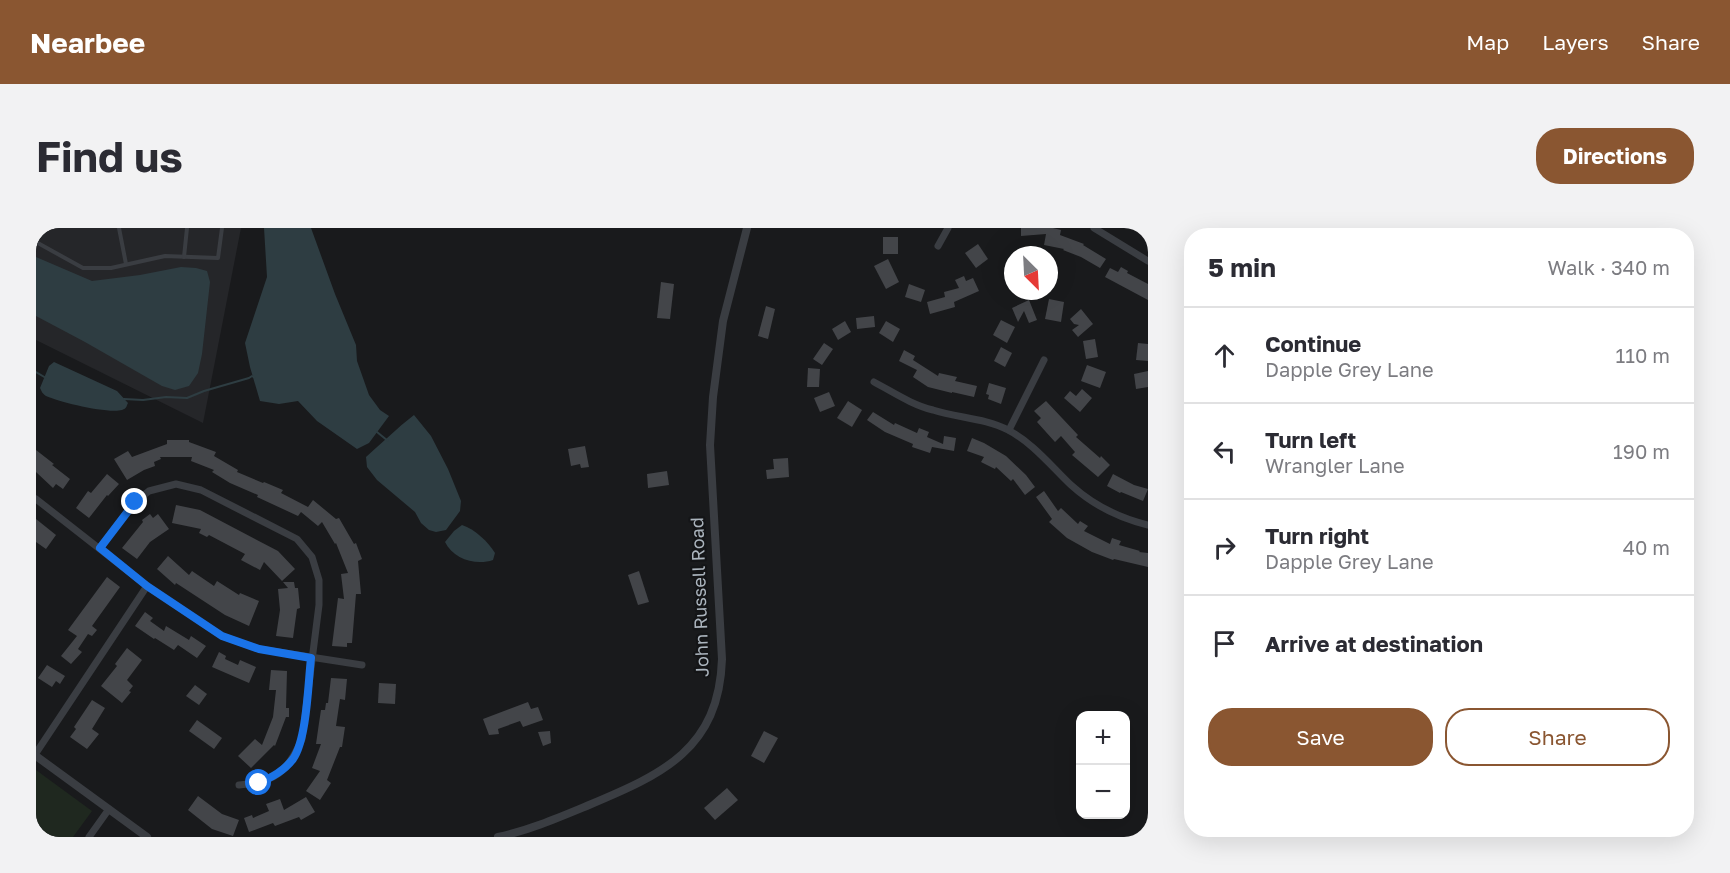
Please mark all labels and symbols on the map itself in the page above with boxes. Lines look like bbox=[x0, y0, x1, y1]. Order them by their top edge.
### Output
north arrow bbox=[1004, 246, 1058, 300]
route end bbox=[121, 488, 147, 514]
street label: John Russell Road bbox=[685, 517, 713, 677]
route start bbox=[245, 769, 271, 795]

